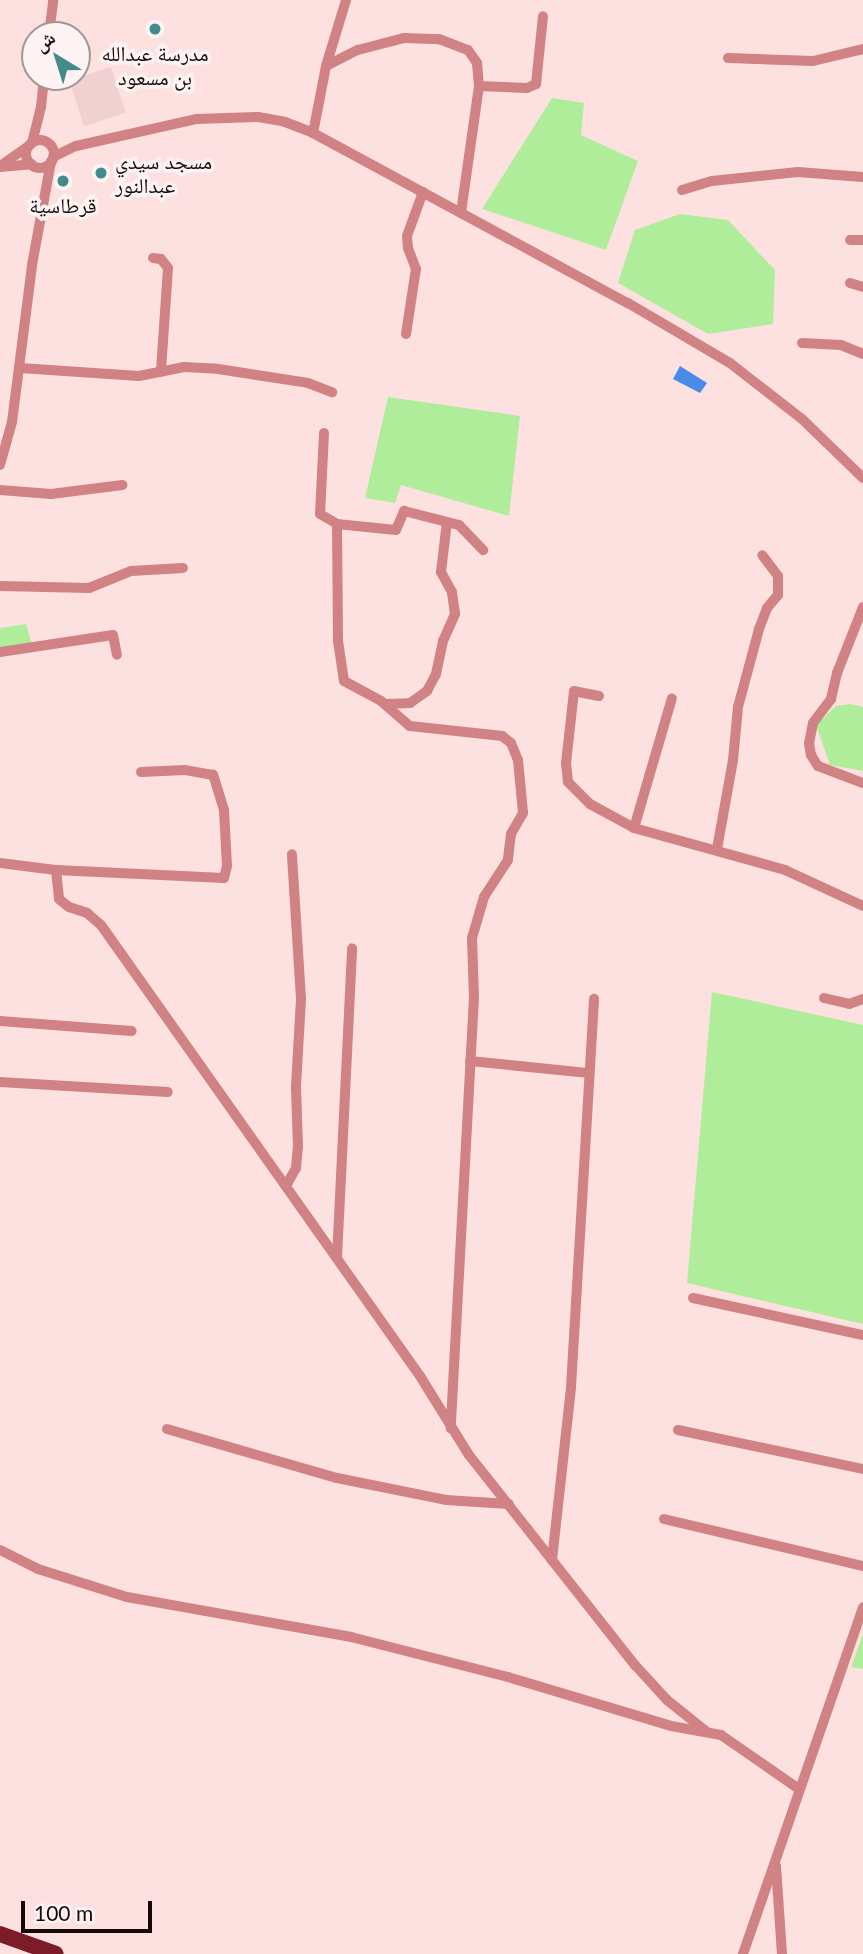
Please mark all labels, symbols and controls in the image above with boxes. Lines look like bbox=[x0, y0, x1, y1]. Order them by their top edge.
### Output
north arrow bbox=[21, 21, 91, 91]
marker: مدرسة عبدالله بن مسعود bbox=[147, 21, 163, 37]
text: ش bbox=[29, 25, 59, 56]
place label: مدرسة عبدالله بن مسعود bbox=[101, 40, 209, 90]
place label: مسجد سيدي عبدالنور bbox=[115, 148, 212, 198]
marker: مسجد سيدي عبدالنور bbox=[93, 165, 109, 181]
marker: قرطاسية bbox=[55, 173, 71, 189]
place label: قرطاسية bbox=[29, 192, 97, 218]
scale bar bbox=[24, 1888, 156, 1932]
text: 100 m bbox=[34, 1900, 93, 1925]

